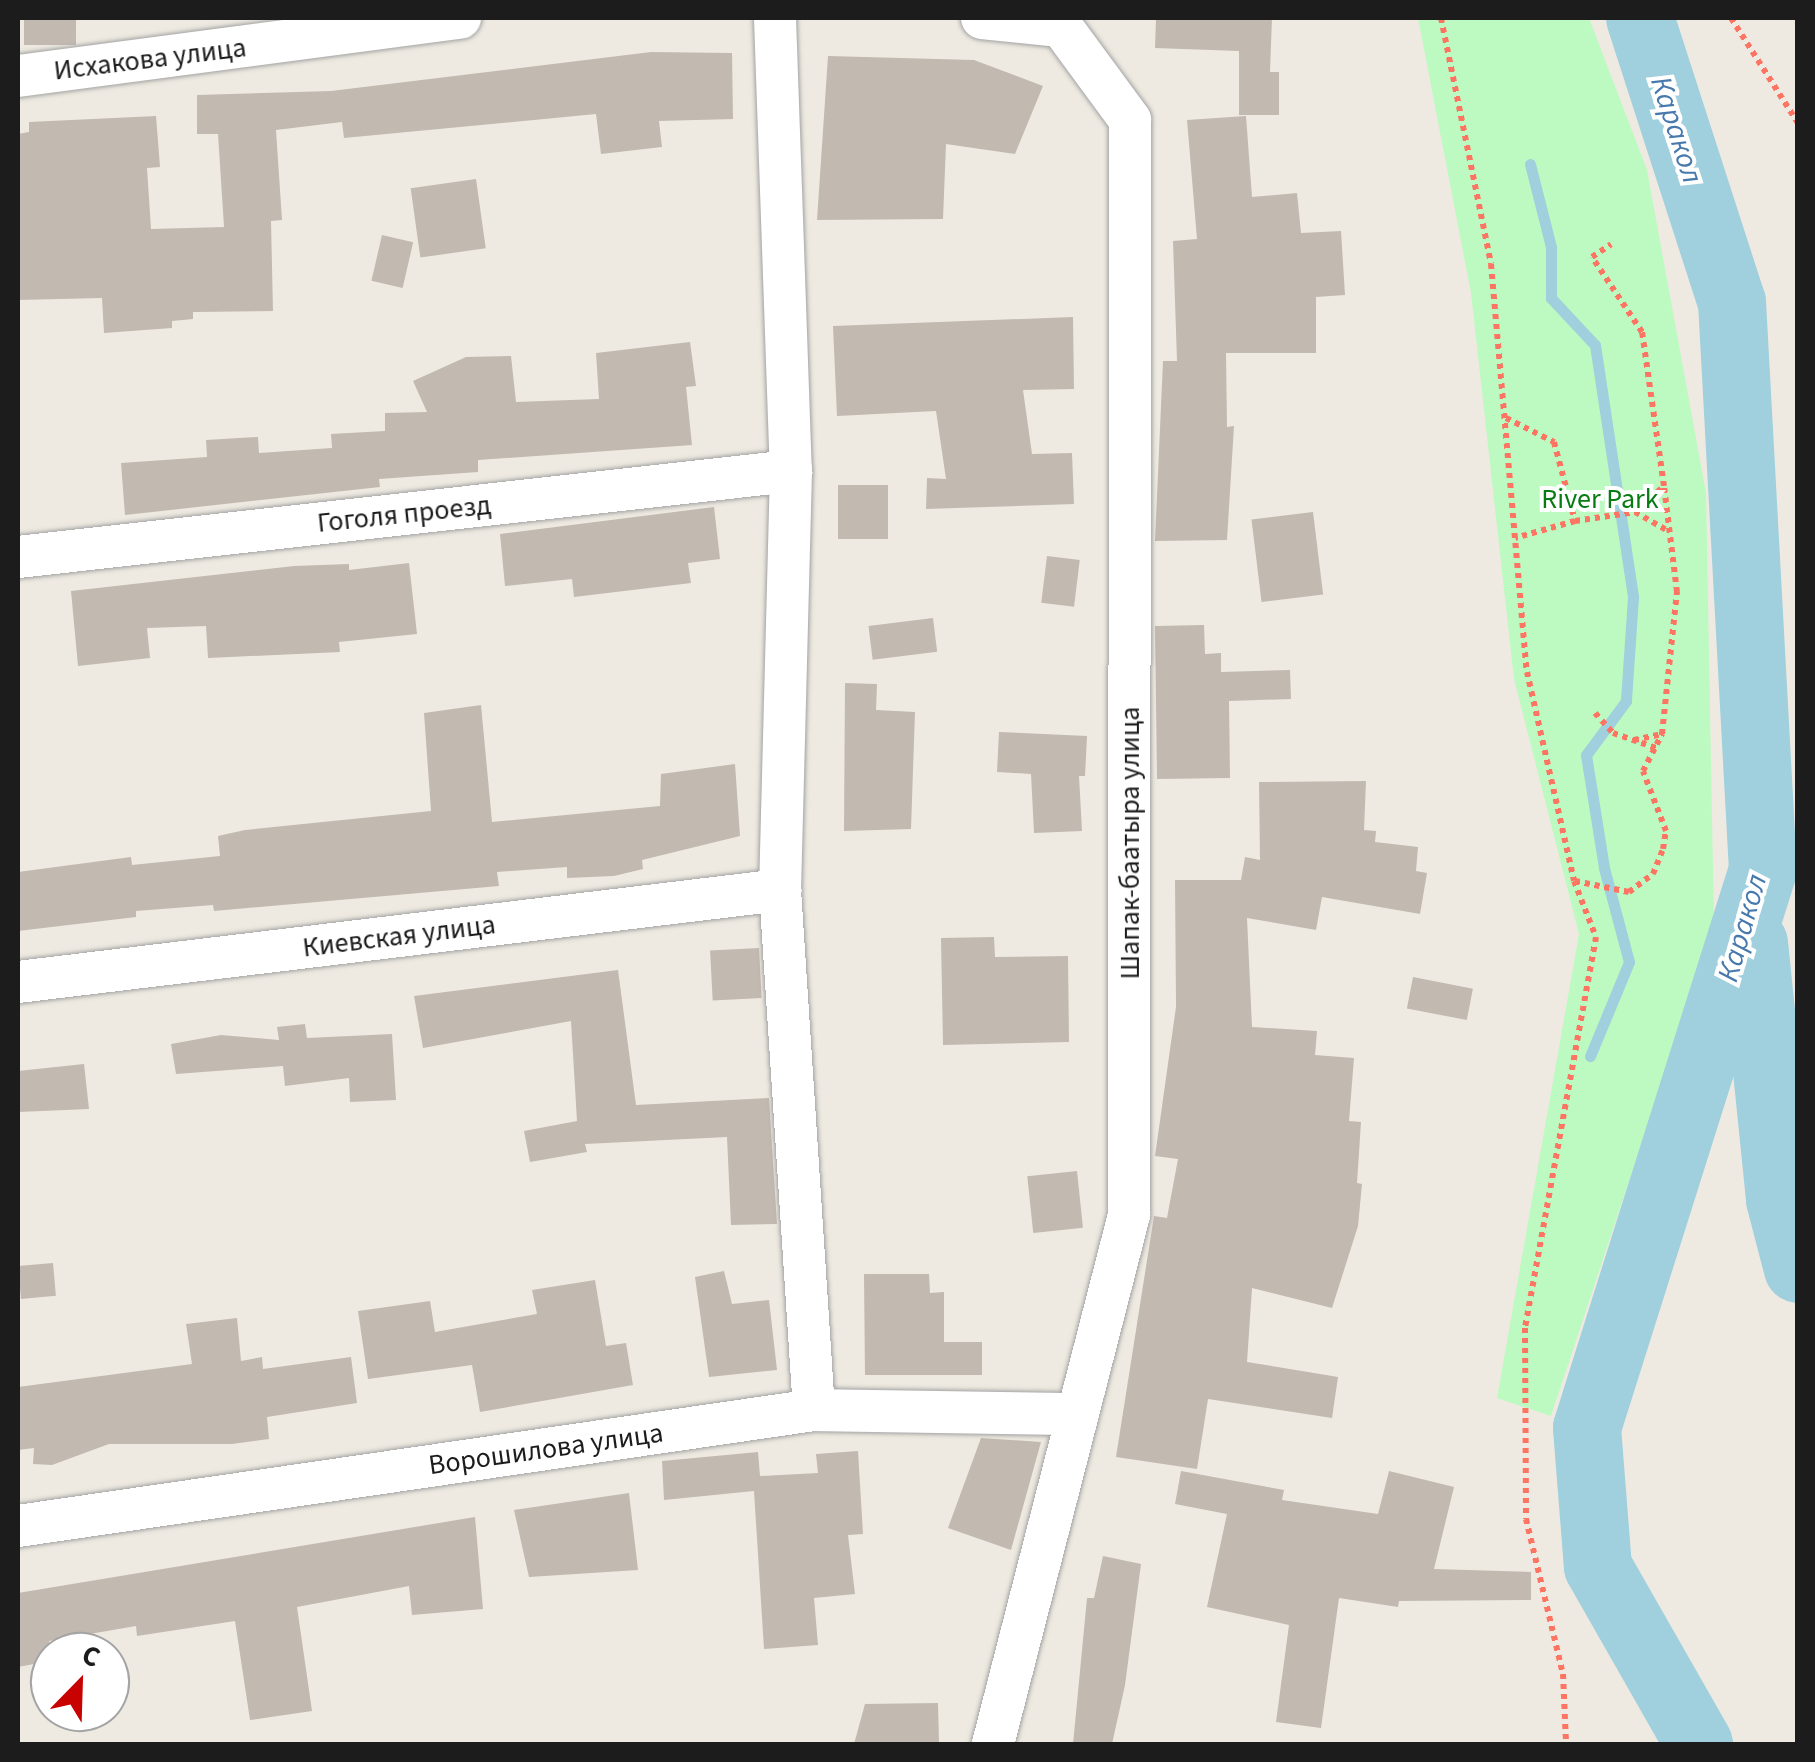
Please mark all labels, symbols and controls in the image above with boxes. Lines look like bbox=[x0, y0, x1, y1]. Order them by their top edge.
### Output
street label: Исхакова улица bbox=[52, 31, 248, 87]
water label: Каракол bbox=[1642, 72, 1710, 188]
park label: River Park bbox=[1541, 482, 1659, 516]
street label: Гоголя проезд bbox=[316, 488, 492, 540]
street label: Шапак-баатыра улица bbox=[1113, 707, 1147, 979]
water label: Каракол bbox=[1710, 870, 1776, 986]
street label: Киевская улица bbox=[301, 908, 497, 964]
street label: Ворошилова улица bbox=[427, 1416, 665, 1482]
north arrow bbox=[30, 1632, 130, 1732]
text: С bbox=[76, 1635, 106, 1678]

